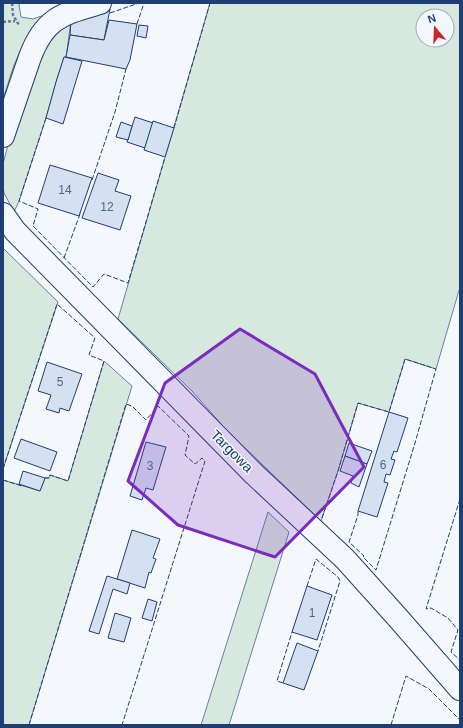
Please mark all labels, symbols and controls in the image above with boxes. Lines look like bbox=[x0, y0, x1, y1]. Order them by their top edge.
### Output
north arrow bbox=[415, 8, 455, 48]
text: N bbox=[426, 12, 438, 26]
house number: 14 bbox=[58, 183, 72, 197]
house number: 12 bbox=[100, 200, 114, 214]
house number: 5 bbox=[57, 375, 64, 389]
street label: Targowa bbox=[208, 427, 257, 476]
house number: 6 bbox=[380, 458, 387, 472]
house number: 3 bbox=[147, 459, 154, 473]
house number: 1 bbox=[309, 606, 316, 620]

